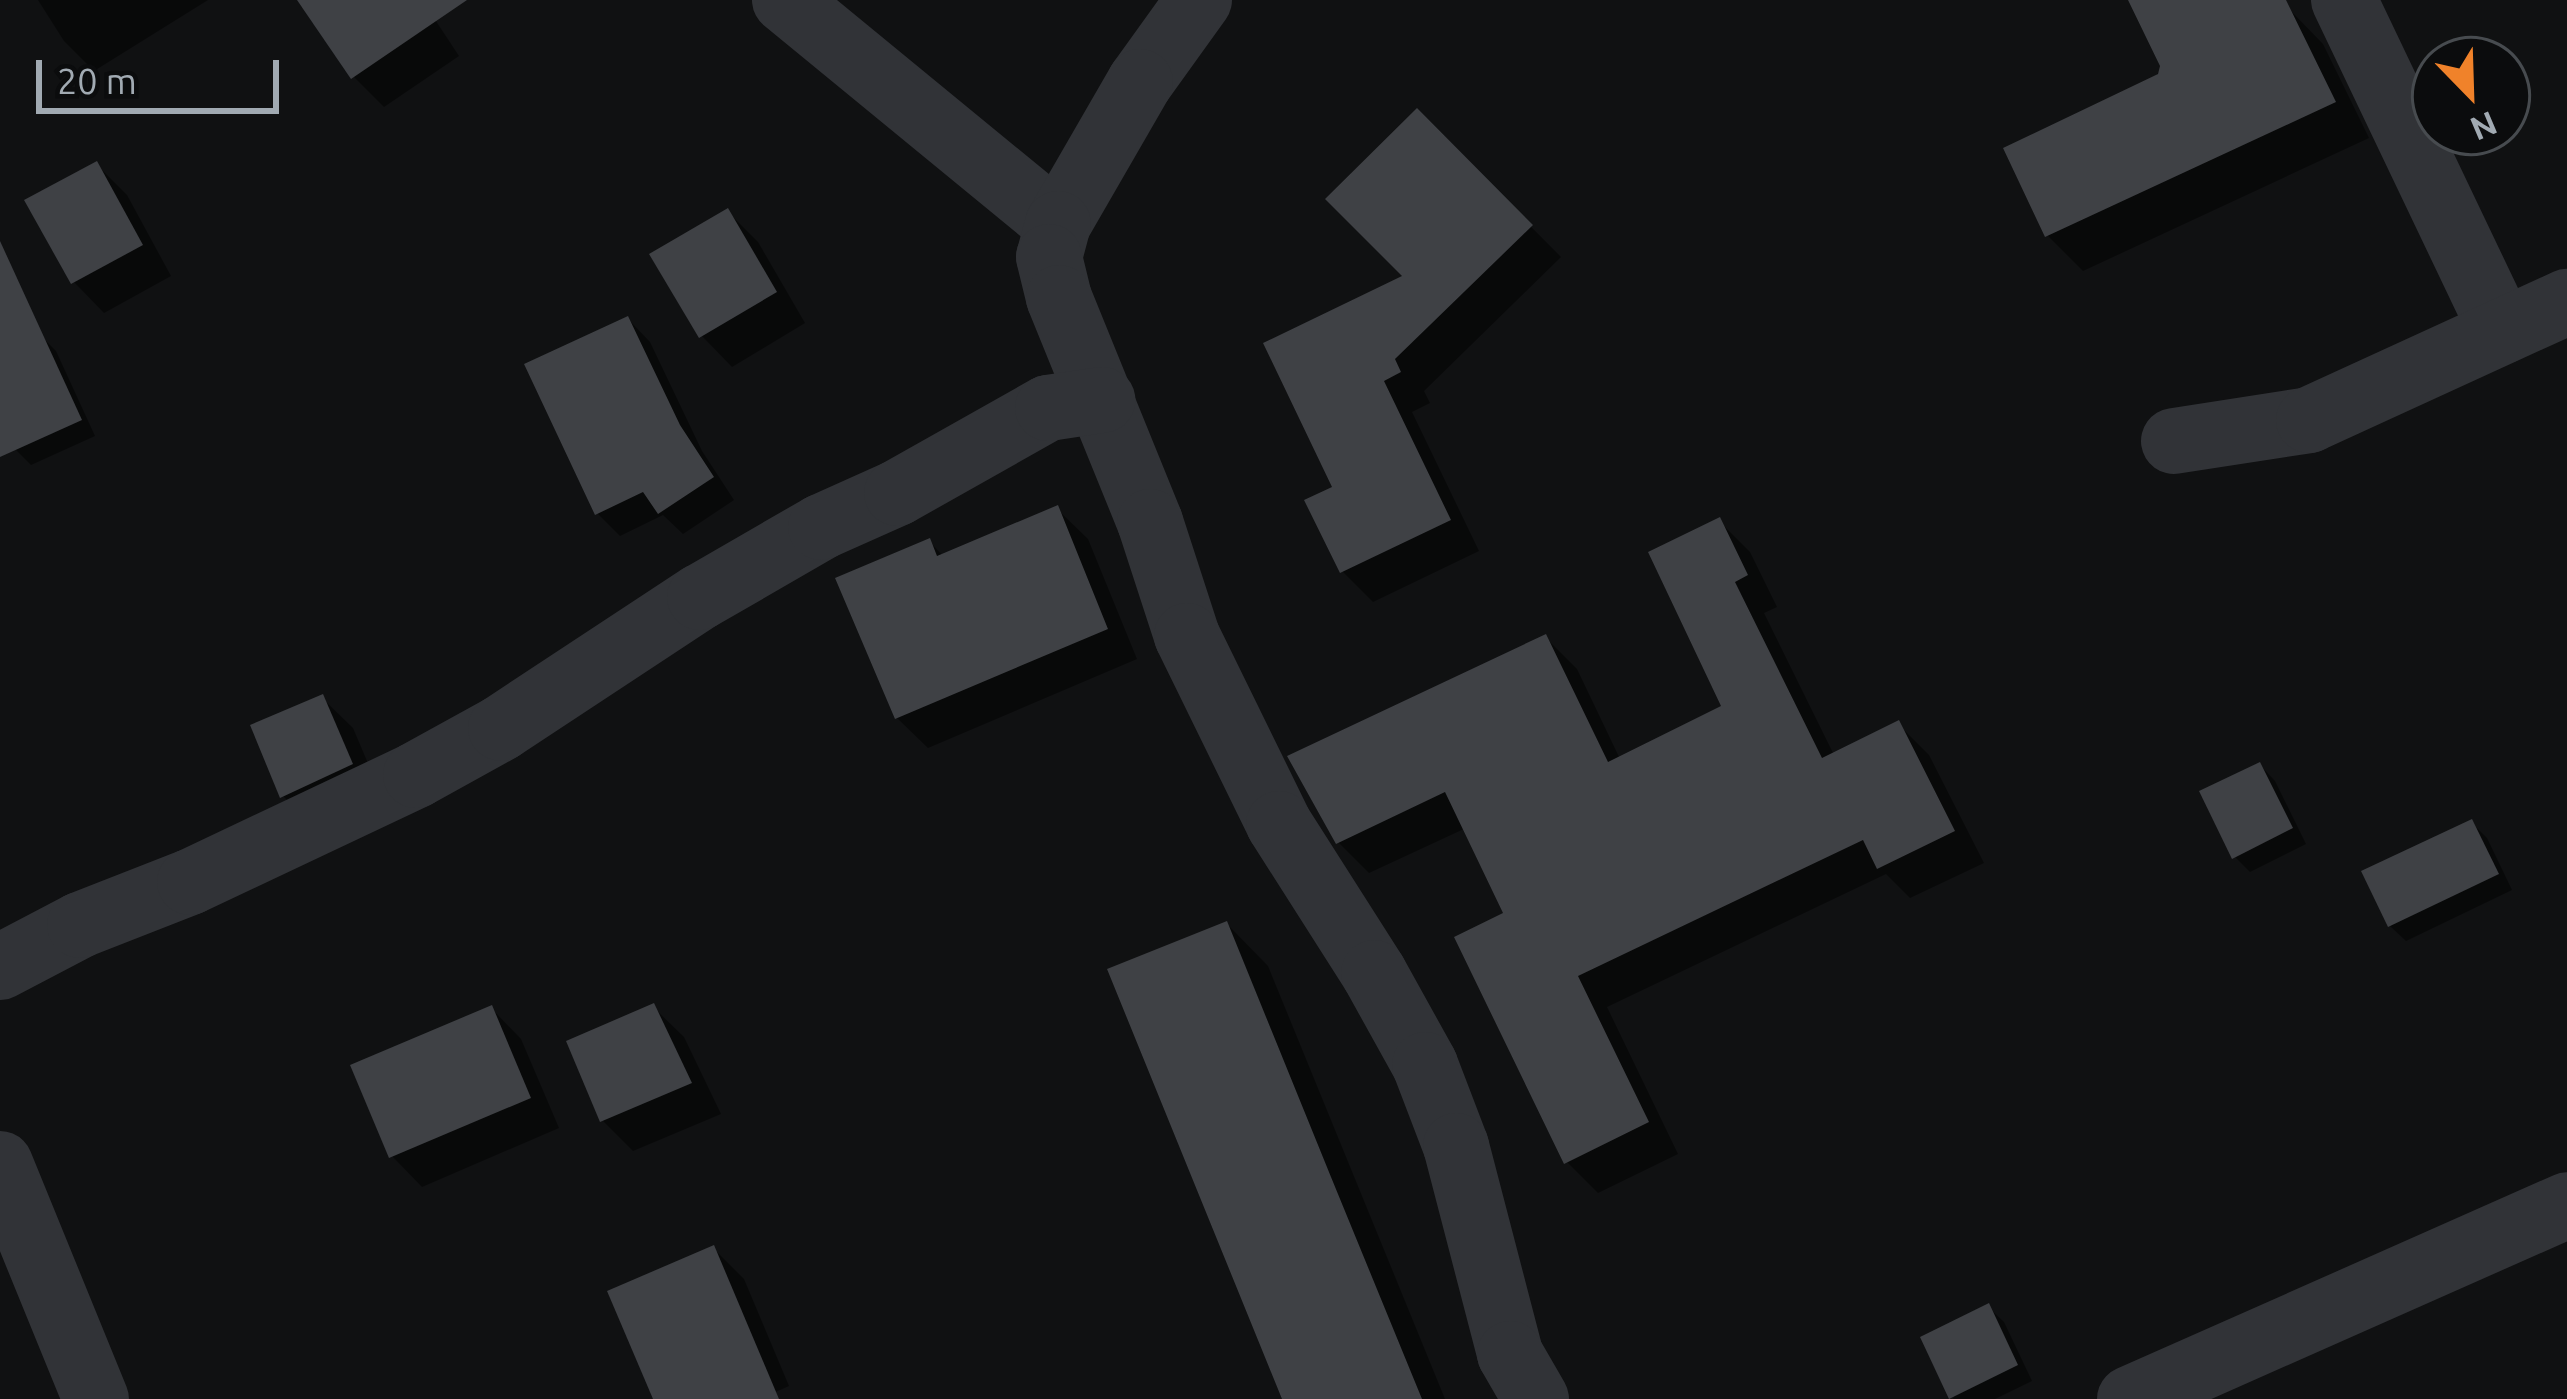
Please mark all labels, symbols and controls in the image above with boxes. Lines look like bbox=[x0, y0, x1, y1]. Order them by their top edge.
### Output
scale bar bbox=[42, 36, 285, 110]
north arrow bbox=[2411, 36, 2531, 156]
text: 20 m bbox=[57, 60, 137, 101]
text: N bbox=[2466, 105, 2503, 149]

